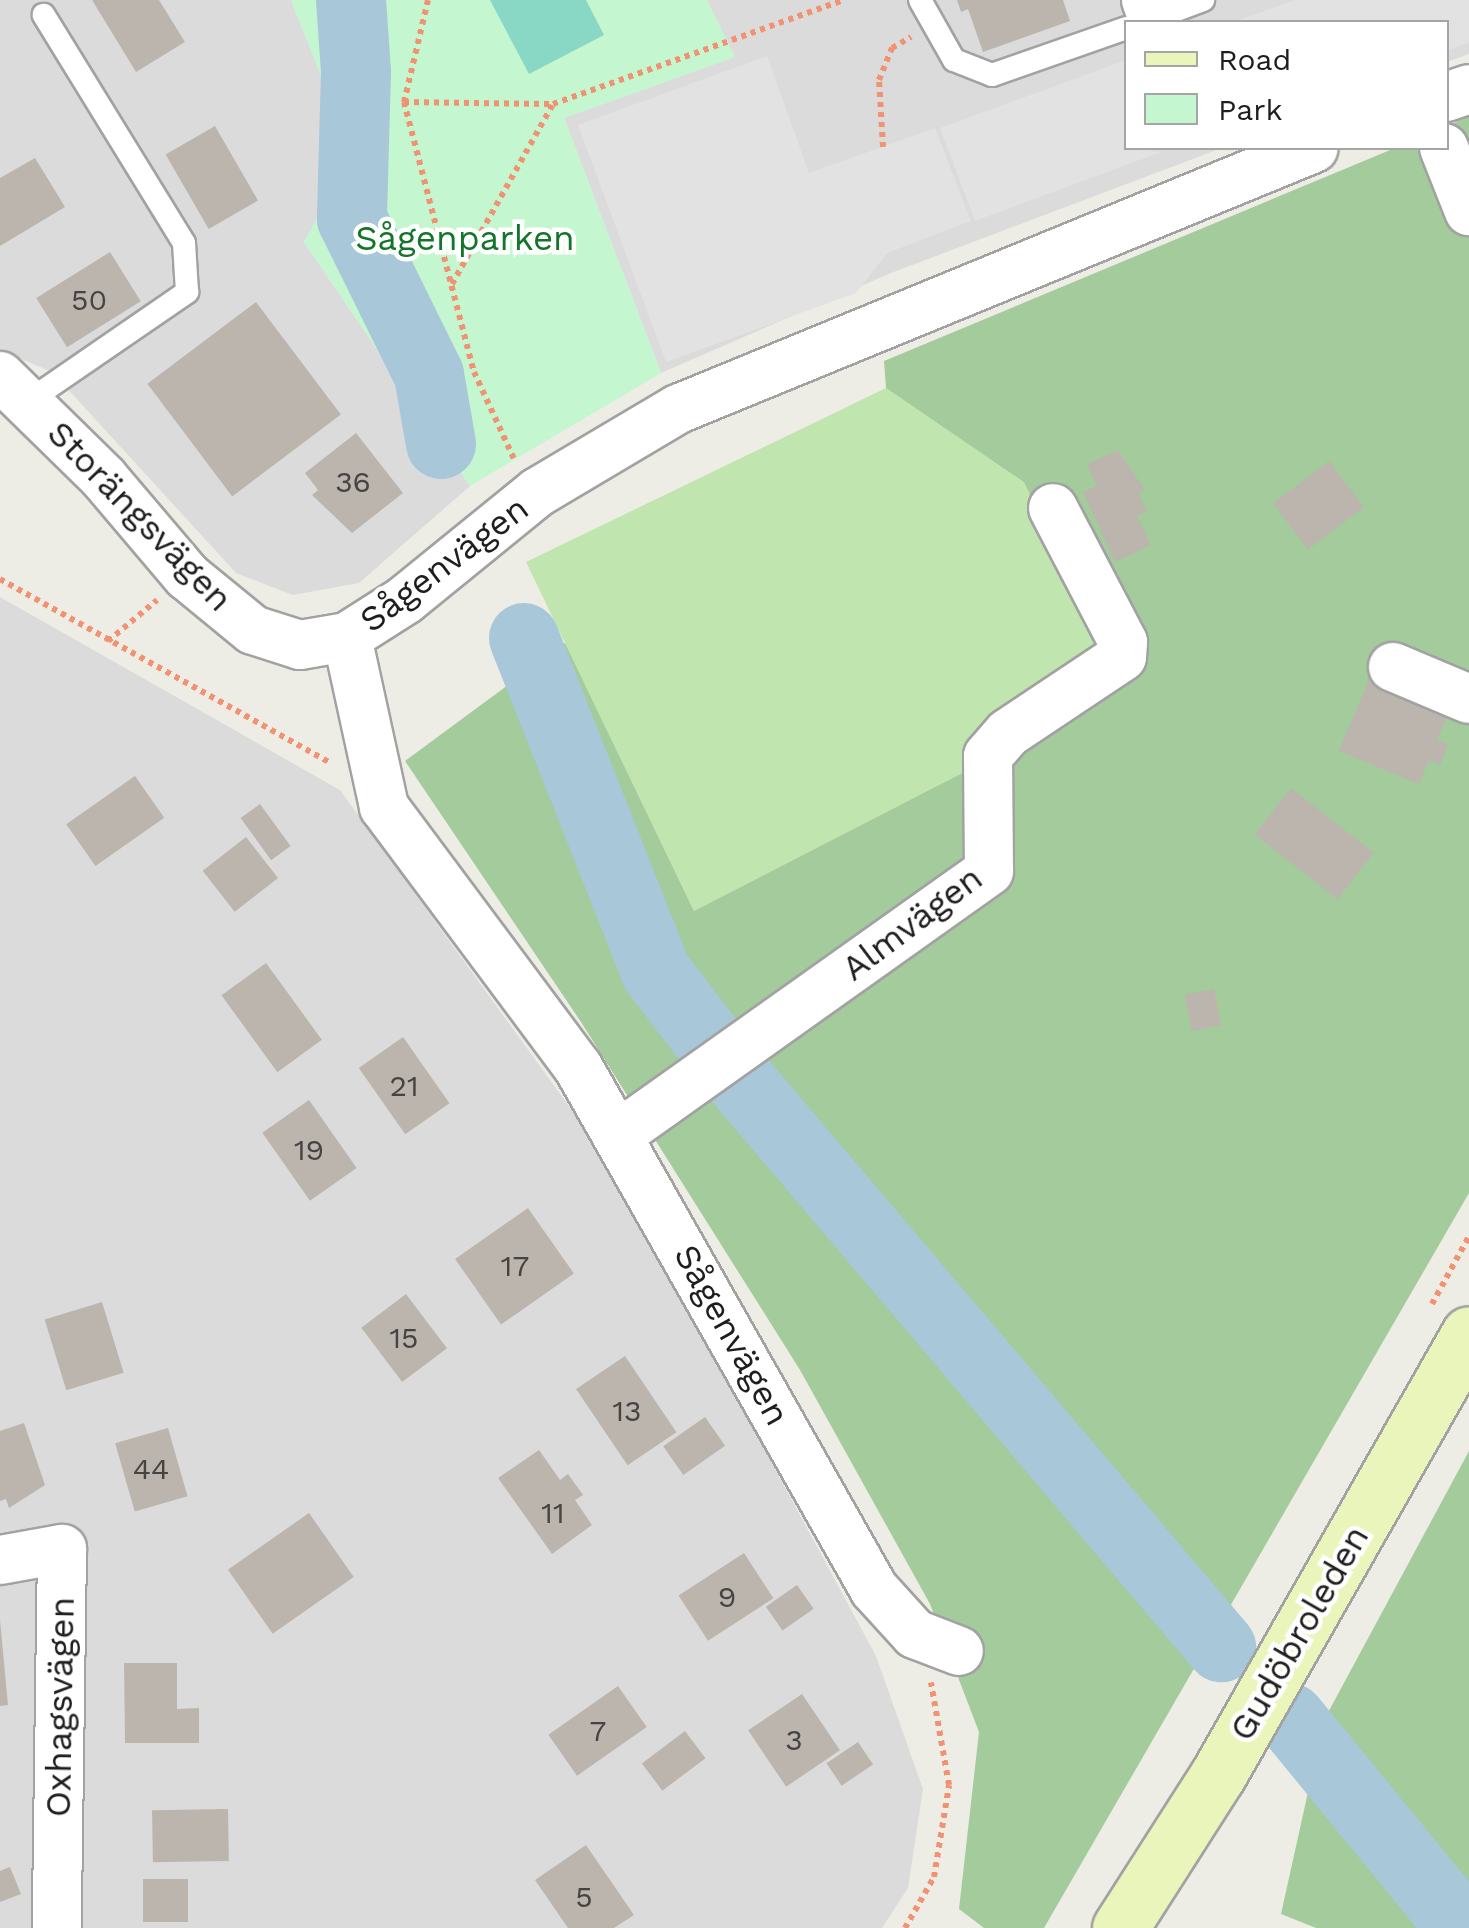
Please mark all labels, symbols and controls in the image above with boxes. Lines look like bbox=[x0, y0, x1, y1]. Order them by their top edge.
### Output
legend bbox=[1124, 20, 1449, 150]
text: Road bbox=[1218, 42, 1291, 77]
text: Park bbox=[1218, 92, 1283, 127]
park label: Sågenparken bbox=[355, 217, 575, 259]
house number: 50 bbox=[71, 282, 107, 318]
street label: Storängsvägen bbox=[39, 412, 241, 620]
house number: 36 bbox=[335, 464, 371, 500]
street label: Sågenvägen bbox=[352, 487, 536, 641]
street label: Almvägen bbox=[834, 857, 990, 989]
house number: 21 bbox=[389, 1068, 419, 1104]
house number: 19 bbox=[294, 1132, 324, 1168]
street label: Sågenvägen bbox=[665, 1237, 799, 1433]
house number: 17 bbox=[501, 1248, 529, 1284]
house number: 15 bbox=[389, 1320, 419, 1356]
house number: 13 bbox=[612, 1393, 642, 1429]
house number: 44 bbox=[133, 1451, 169, 1487]
house number: 11 bbox=[541, 1495, 565, 1531]
street label: Gudöbroleden bbox=[1220, 1518, 1378, 1748]
house number: 9 bbox=[718, 1579, 736, 1615]
street label: Oxhagsvägen bbox=[37, 1596, 83, 1818]
house number: 7 bbox=[590, 1713, 606, 1749]
house number: 3 bbox=[785, 1722, 803, 1758]
house number: 5 bbox=[575, 1879, 593, 1915]

